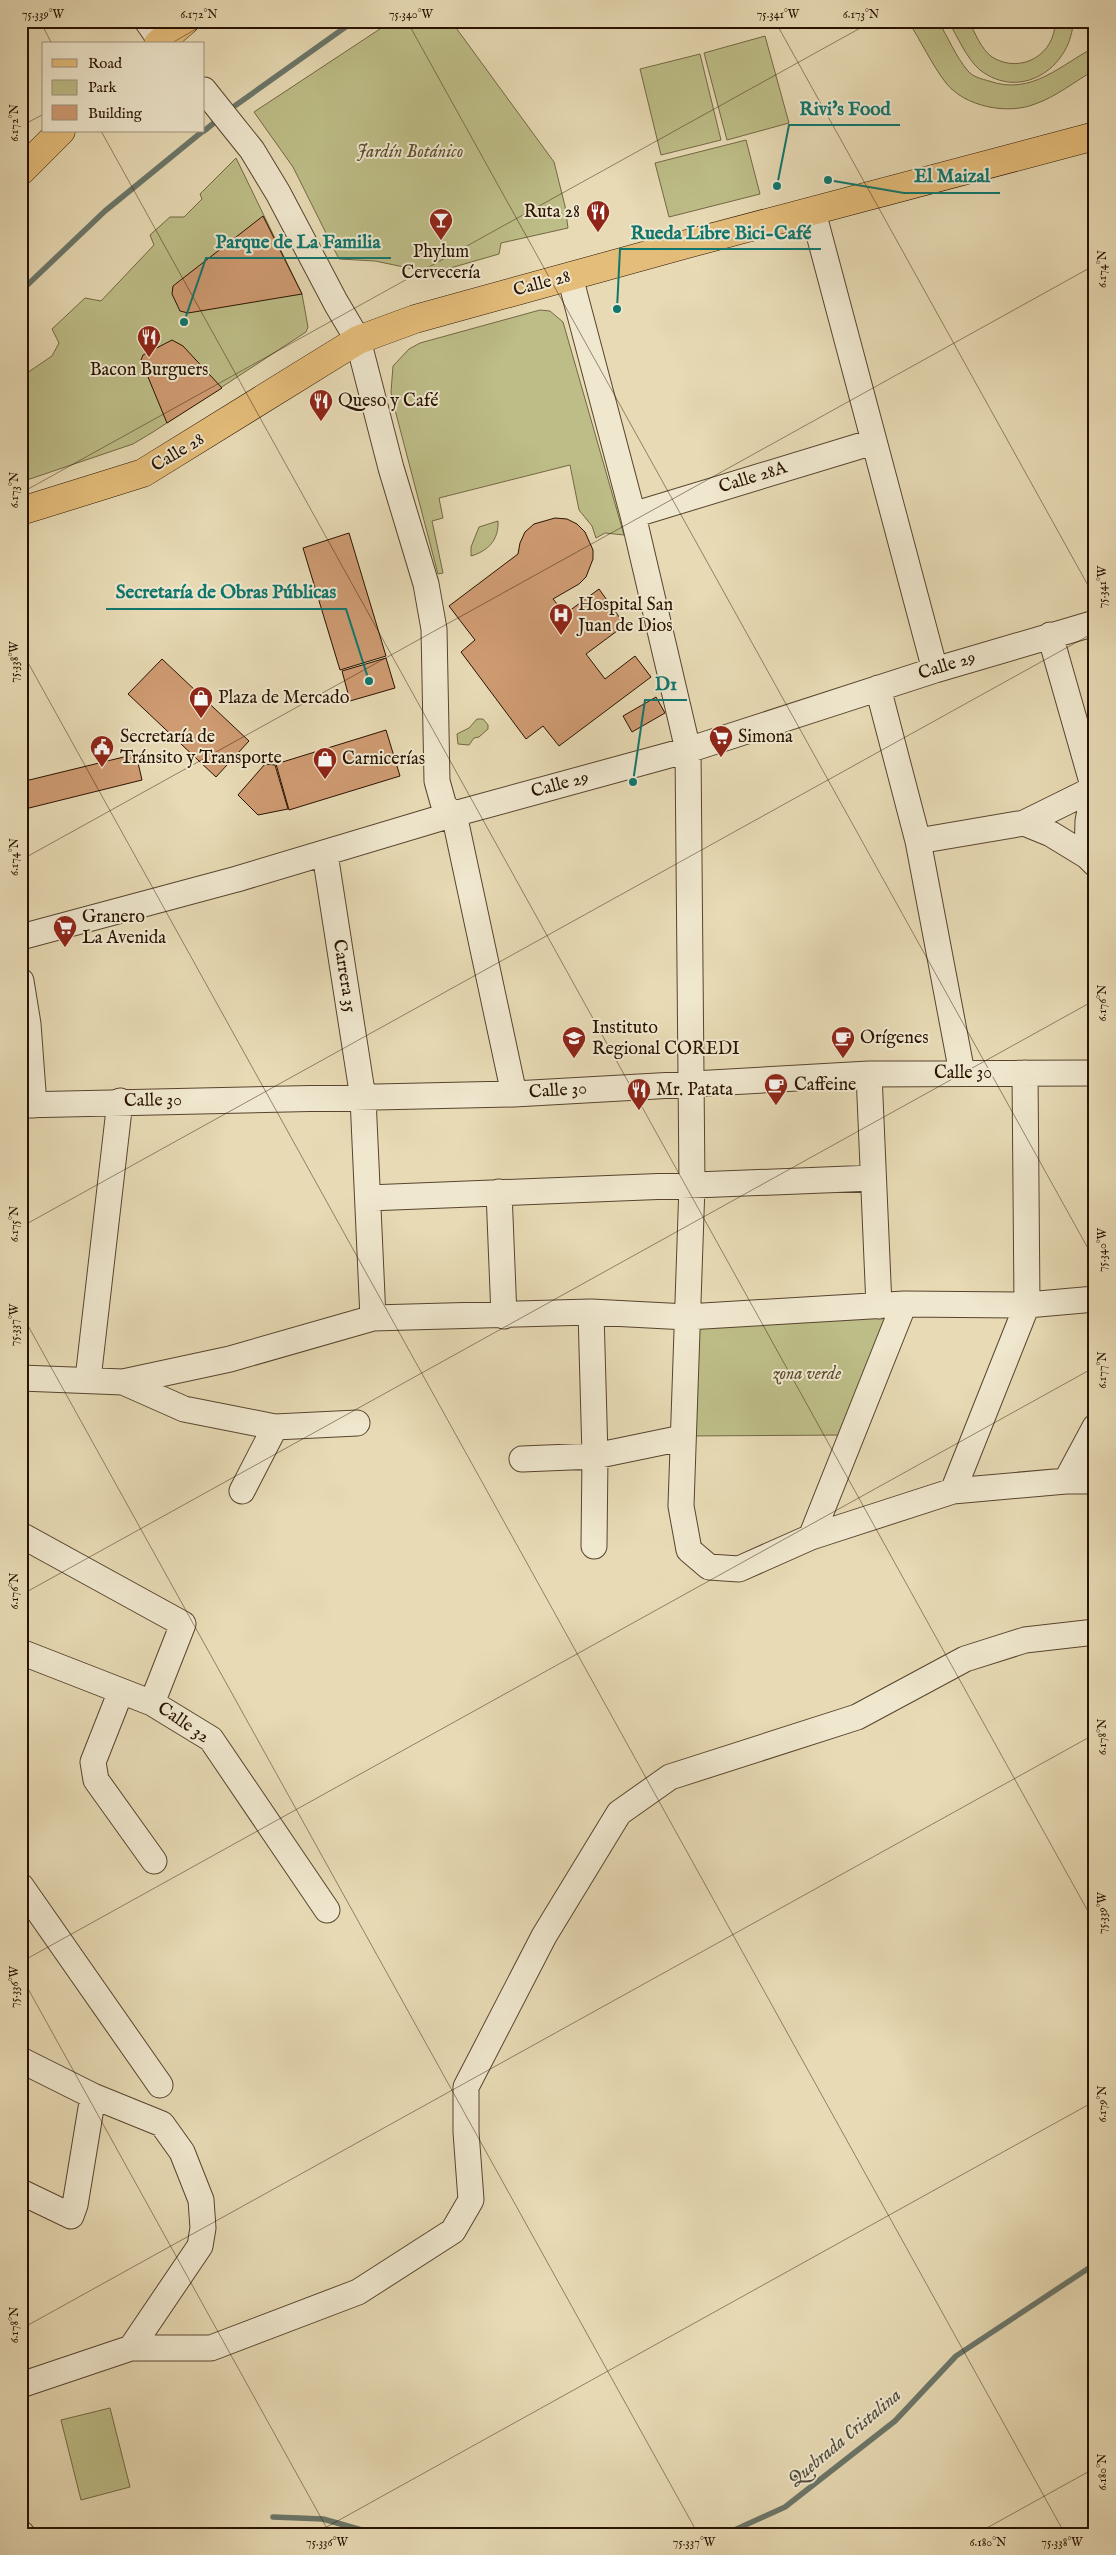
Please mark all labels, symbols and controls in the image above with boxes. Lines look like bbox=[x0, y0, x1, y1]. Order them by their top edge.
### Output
text: 75.339°W bbox=[22, 7, 65, 22]
text: 6.172°N bbox=[180, 7, 218, 22]
text: 75.340°W bbox=[389, 7, 434, 22]
text: 75.341°W bbox=[757, 7, 800, 22]
text: 6.173°N bbox=[843, 7, 880, 22]
legend bbox=[42, 42, 205, 132]
text: Road bbox=[88, 54, 123, 73]
text: Park bbox=[88, 78, 118, 97]
callout: Rivi's Food bbox=[789, 91, 900, 125]
text: Rivi's Food bbox=[799, 98, 892, 122]
text: 6.172°N bbox=[7, 104, 22, 142]
text: Building bbox=[88, 104, 143, 123]
park label: Jardín Botánico bbox=[357, 141, 463, 164]
callout: El Maizal bbox=[904, 159, 1000, 193]
text: El Maizal bbox=[914, 165, 991, 189]
restaurant icon: Ruta 28 bbox=[585, 199, 611, 233]
place label: Ruta 28 bbox=[524, 201, 580, 224]
bar icon: Phylum Cervecería bbox=[428, 207, 454, 241]
callout: Rueda Libre Bici-Café bbox=[620, 215, 821, 249]
text: Rueda Libre Bici-Café bbox=[631, 222, 812, 246]
callout: Parque de La Familia bbox=[206, 224, 391, 258]
text: Parque de La Familia bbox=[215, 231, 381, 255]
place label: Phylum Cervecería bbox=[401, 241, 481, 285]
text: 6.174°N bbox=[1095, 250, 1110, 288]
street label: Calle 28 bbox=[511, 265, 573, 303]
restaurant icon: Bacon Burguers bbox=[136, 324, 162, 358]
place label: Bacon Burguers bbox=[90, 359, 208, 382]
restaurant icon: Queso y Café bbox=[308, 388, 334, 422]
place label: Queso y Café bbox=[338, 390, 438, 413]
street label: Calle 28 bbox=[147, 428, 209, 478]
street label: Calle 28A bbox=[716, 456, 791, 499]
text: 6.173°N bbox=[7, 471, 22, 508]
text: 75.341°W bbox=[1095, 565, 1110, 608]
callout: Secretaría de Obras Públicas bbox=[106, 575, 346, 609]
text: Secretaría de Obras Públicas bbox=[116, 581, 337, 605]
place label: Hospital San Juan de Dios bbox=[576, 594, 673, 638]
hospital icon: Hospital San Juan de Dios bbox=[548, 602, 574, 636]
text: 75.338°W bbox=[7, 641, 22, 683]
street label: Calle 29 bbox=[915, 646, 979, 686]
callout: D1 bbox=[645, 666, 687, 700]
text: D1 bbox=[655, 673, 677, 697]
shop icon: Plaza de Mercado bbox=[188, 685, 214, 719]
place label: Plaza de Mercado bbox=[218, 687, 350, 710]
supermarket icon: Simona bbox=[708, 724, 734, 758]
place label: Secretaría de Tránsito y Transporte bbox=[120, 726, 282, 770]
place label: Simona bbox=[738, 726, 793, 749]
public building icon: Secretaría de Tránsito y Transporte bbox=[89, 734, 115, 768]
shop icon: Carnicerías bbox=[312, 746, 338, 780]
place label: Carnicerías bbox=[342, 748, 425, 771]
street label: Calle 29 bbox=[529, 766, 591, 804]
text: 6.174°N bbox=[7, 838, 22, 876]
place label: Granero La Avenida bbox=[82, 906, 166, 950]
supermarket icon: Granero La Avenida bbox=[52, 914, 78, 948]
street label: Carrera 35 bbox=[327, 938, 361, 1015]
text: 6.176°N bbox=[1095, 984, 1110, 1021]
place label: Instituto Regional COREDI bbox=[592, 1017, 740, 1061]
school or university icon: Instituto Regional COREDI bbox=[561, 1025, 587, 1059]
cafe icon: Orígenes bbox=[830, 1025, 856, 1059]
place label: Orígenes bbox=[860, 1027, 929, 1050]
street label: Calle 30 bbox=[934, 1062, 992, 1085]
cafe icon: Caffeine bbox=[763, 1072, 789, 1106]
place label: Caffeine bbox=[794, 1074, 856, 1097]
street label: Calle 30 bbox=[528, 1077, 588, 1105]
restaurant icon: Mr. Patata bbox=[626, 1077, 652, 1111]
place label: Mr. Patata bbox=[656, 1079, 733, 1102]
street label: Calle 30 bbox=[124, 1089, 182, 1113]
text: 6.175°N bbox=[7, 1205, 22, 1242]
text: 75.340°W bbox=[1095, 1227, 1110, 1272]
text: 75.337°W bbox=[7, 1303, 22, 1346]
text: 6.177°N bbox=[1095, 1351, 1110, 1389]
park label: zona verde bbox=[773, 1363, 841, 1386]
text: 6.176°N bbox=[7, 1572, 22, 1609]
street label: Calle 32 bbox=[153, 1697, 213, 1749]
text: 6.178°N bbox=[1095, 1718, 1110, 1755]
text: 75.339°W bbox=[1095, 1891, 1110, 1934]
text: 75.336°W bbox=[7, 1966, 22, 2008]
text: 6.179°N bbox=[1095, 2085, 1110, 2123]
text: 6.178°N bbox=[7, 2306, 22, 2343]
water label: Quebrada Cristalina bbox=[784, 2384, 906, 2492]
text: 6.180°N bbox=[1095, 2453, 1110, 2490]
text: 75.336°W bbox=[306, 2535, 348, 2550]
text: 75.337°W bbox=[673, 2535, 716, 2550]
text: 6.180°N bbox=[970, 2535, 1007, 2550]
text: 75.338°W bbox=[1041, 2535, 1083, 2550]

